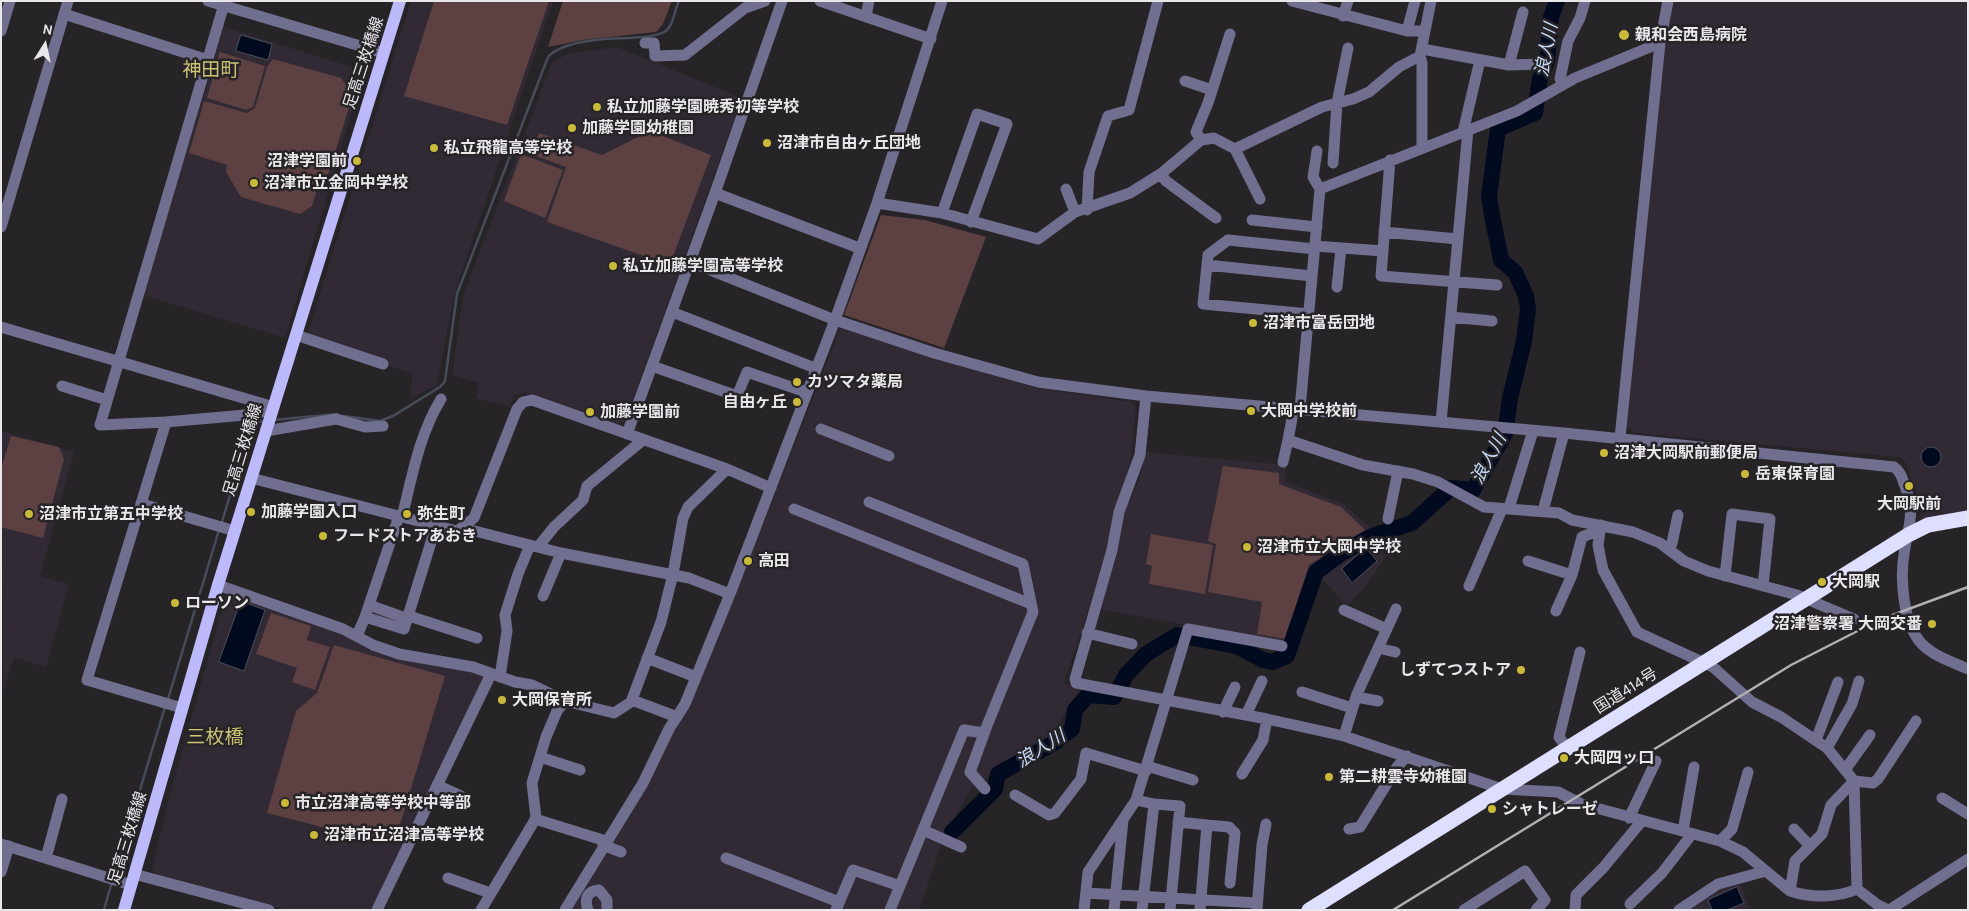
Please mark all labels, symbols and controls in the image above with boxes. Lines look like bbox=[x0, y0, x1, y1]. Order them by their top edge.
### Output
street label: 足高三枚橋線 bbox=[340, 14, 388, 112]
north arrow bbox=[20, 20, 70, 70]
text: N bbox=[41, 20, 54, 39]
water label: 浪人川 bbox=[1531, 21, 1563, 79]
place label: 親和会西島病院 bbox=[1635, 25, 1747, 45]
marker: 親和会西島病院 bbox=[1617, 28, 1631, 42]
district label: 神田町 bbox=[183, 60, 239, 82]
place label: 私立加藤学園暁秀初等学校 bbox=[607, 97, 799, 117]
marker: 私立加藤学園暁秀初等学校 bbox=[591, 101, 603, 113]
place label: 加藤学園幼稚園 bbox=[582, 118, 694, 138]
marker: 加藤学園幼稚園 bbox=[566, 122, 578, 134]
place label: 沼津市自由ヶ丘団地 bbox=[777, 133, 921, 153]
marker: 沼津市自由ヶ丘団地 bbox=[761, 137, 773, 149]
place label: 私立飛龍高等学校 bbox=[444, 138, 572, 158]
marker: 私立飛龍高等学校 bbox=[428, 142, 440, 154]
place label: 沼津学園前 bbox=[267, 151, 347, 171]
marker: 沼津学園前 bbox=[351, 155, 363, 167]
place label: 沼津市立金岡中学校 bbox=[264, 173, 408, 193]
marker: 沼津市立金岡中学校 bbox=[248, 177, 260, 189]
place label: 私立加藤学園高等学校 bbox=[623, 256, 783, 276]
marker: 私立加藤学園高等学校 bbox=[607, 260, 619, 272]
place label: 沼津市富岳団地 bbox=[1263, 313, 1375, 333]
marker: 沼津市富岳団地 bbox=[1247, 317, 1259, 329]
place label: カツマタ薬局 bbox=[807, 372, 903, 392]
marker: カツマタ薬局 bbox=[791, 376, 803, 388]
place label: 自由ヶ丘 bbox=[723, 392, 787, 412]
marker: 自由ヶ丘 bbox=[791, 396, 803, 408]
street label: 足高三枚橋線 bbox=[220, 401, 266, 499]
place label: 大岡中学校前 bbox=[1261, 401, 1357, 421]
place label: 加藤学園前 bbox=[600, 402, 680, 422]
marker: 大岡中学校前 bbox=[1245, 405, 1257, 417]
marker: 加藤学園前 bbox=[584, 406, 596, 418]
water label: 浪人川 bbox=[1467, 430, 1511, 488]
place label: 沼津大岡駅前郵便局 bbox=[1614, 443, 1758, 463]
marker: 沼津大岡駅前郵便局 bbox=[1598, 447, 1610, 459]
place label: 岳東保育園 bbox=[1755, 464, 1835, 484]
marker: 岳東保育園 bbox=[1739, 468, 1751, 480]
marker: 大岡駅前 bbox=[1903, 480, 1915, 492]
place label: 大岡駅前 bbox=[1877, 494, 1941, 514]
place label: 加藤学園入口 bbox=[261, 502, 357, 522]
place label: 沼津市立第五中学校 bbox=[39, 504, 183, 524]
place label: 弥生町 bbox=[417, 504, 465, 524]
marker: 加藤学園入口 bbox=[245, 506, 257, 518]
marker: 沼津市立第五中学校 bbox=[23, 508, 35, 520]
marker: 弥生町 bbox=[401, 508, 413, 520]
place label: フードストアあおき bbox=[333, 526, 477, 546]
marker: フードストアあおき bbox=[317, 530, 329, 542]
place label: 沼津市立大岡中学校 bbox=[1257, 537, 1401, 557]
marker: 沼津市立大岡中学校 bbox=[1241, 541, 1253, 553]
place label: 高田 bbox=[758, 551, 790, 571]
marker: 高田 bbox=[742, 555, 754, 567]
place label: 大岡駅 bbox=[1832, 572, 1880, 592]
marker: 大岡駅 bbox=[1816, 576, 1828, 588]
place label: ローソン bbox=[185, 593, 249, 613]
marker: ローソン bbox=[169, 597, 181, 609]
place label: 沼津警察署 大岡交番 bbox=[1774, 614, 1922, 634]
marker: 沼津警察署 大岡交番 bbox=[1926, 618, 1938, 630]
place label: しずてつストア bbox=[1399, 660, 1511, 680]
marker: しずてつストア bbox=[1515, 664, 1527, 676]
street label: 国道414号 bbox=[1591, 664, 1661, 718]
place label: 大岡保育所 bbox=[512, 690, 592, 710]
marker: 大岡保育所 bbox=[496, 694, 508, 706]
water label: 浪人川 bbox=[1012, 726, 1070, 772]
district label: 三枚橋 bbox=[187, 727, 243, 749]
place label: 大岡四ッ口 bbox=[1574, 748, 1654, 768]
marker: 大岡四ッ口 bbox=[1558, 752, 1570, 764]
place label: 第二耕雲寺幼稚園 bbox=[1339, 767, 1467, 787]
marker: 第二耕雲寺幼稚園 bbox=[1323, 771, 1335, 783]
street label: 足高三枚橋線 bbox=[105, 789, 151, 887]
place label: 市立沼津高等学校中等部 bbox=[295, 793, 471, 813]
marker: 市立沼津高等学校中等部 bbox=[279, 797, 291, 809]
place label: シャトレーゼ bbox=[1502, 799, 1598, 819]
marker: シャトレーゼ bbox=[1486, 803, 1498, 815]
place label: 沼津市立沼津高等学校 bbox=[324, 825, 484, 845]
marker: 沼津市立沼津高等学校 bbox=[308, 829, 320, 841]

